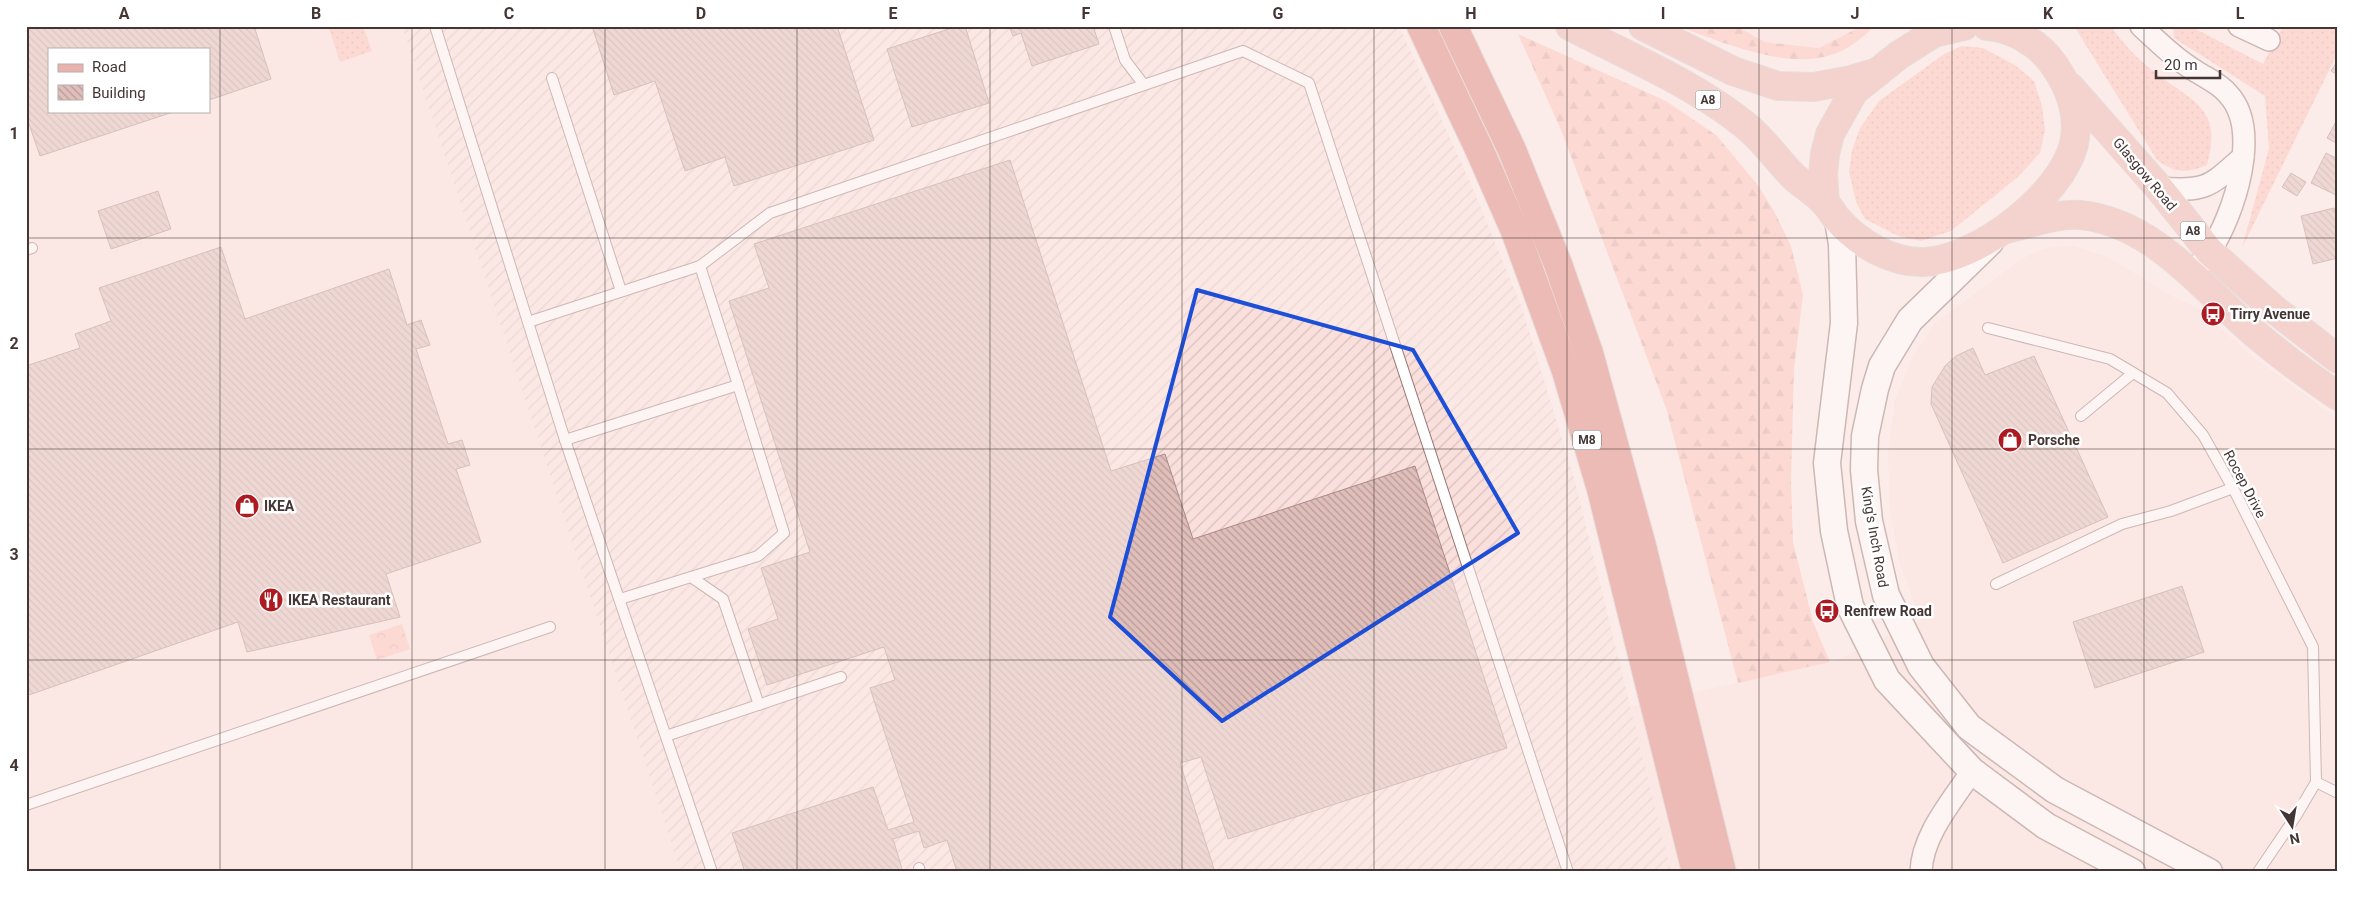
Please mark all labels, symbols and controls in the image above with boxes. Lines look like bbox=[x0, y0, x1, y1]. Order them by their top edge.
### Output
text: A bbox=[119, 4, 130, 23]
text: B bbox=[311, 4, 321, 23]
text: C bbox=[504, 4, 514, 23]
text: D bbox=[696, 4, 706, 23]
text: E bbox=[889, 4, 898, 23]
text: F bbox=[1082, 4, 1091, 23]
text: G bbox=[1273, 4, 1284, 23]
text: H bbox=[1465, 4, 1477, 23]
text: I bbox=[1661, 4, 1665, 23]
text: J bbox=[1851, 4, 1859, 23]
text: K bbox=[2043, 4, 2054, 23]
text: L bbox=[2236, 4, 2245, 23]
legend bbox=[48, 48, 210, 112]
scale bar bbox=[2156, 48, 2220, 80]
text: 20 m bbox=[2164, 56, 2198, 74]
text: Road bbox=[92, 58, 126, 76]
text: Building bbox=[92, 84, 146, 102]
road number: A8 bbox=[1696, 90, 1720, 110]
text: 1 bbox=[9, 124, 19, 143]
street label: Glasgow Road bbox=[2110, 134, 2180, 214]
road number: A8 bbox=[2180, 222, 2206, 240]
bus stop icon: Tirry Avenue bbox=[2200, 301, 2226, 327]
place label: Tirry Avenue bbox=[2230, 306, 2311, 322]
text: 2 bbox=[9, 334, 19, 353]
shop icon: Porsche bbox=[1997, 427, 2023, 453]
road number: M8 bbox=[1573, 430, 1601, 450]
place label: Porsche bbox=[2028, 432, 2080, 448]
street label: Rocep Drive bbox=[2221, 448, 2269, 520]
street label: King's Inch Road bbox=[1858, 485, 1892, 589]
shop icon: IKEA bbox=[234, 493, 260, 519]
place label: IKEA bbox=[264, 498, 295, 514]
text: 3 bbox=[9, 545, 19, 564]
restaurant icon: IKEA Restaurant bbox=[258, 587, 284, 613]
place label: IKEA Restaurant bbox=[288, 592, 391, 608]
bus stop icon: Renfrew Road bbox=[1814, 598, 1840, 624]
place label: Renfrew Road bbox=[1844, 603, 1932, 619]
text: 4 bbox=[9, 756, 19, 775]
north arrow bbox=[2266, 800, 2316, 850]
text: N bbox=[2288, 830, 2301, 848]

